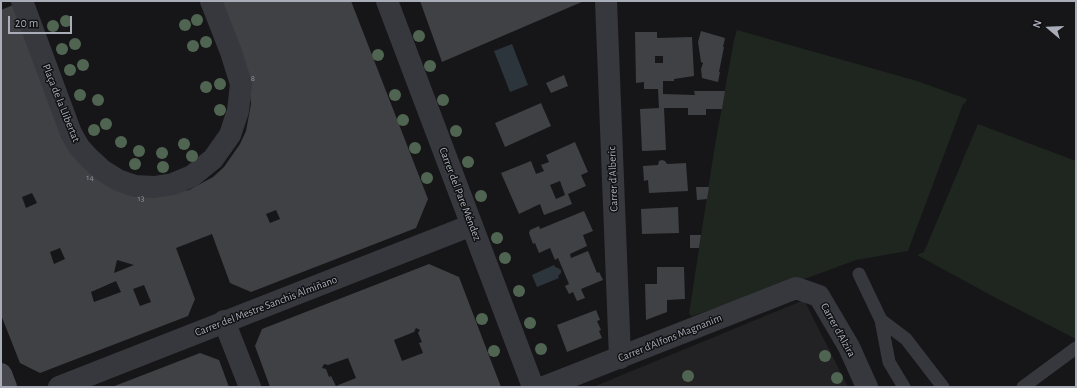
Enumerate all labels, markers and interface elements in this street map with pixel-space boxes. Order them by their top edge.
scale bar [10,8,74,34]
north arrow [1029,8,1069,48]
text: 20 m [15,17,38,29]
text: N [1031,19,1044,29]
street label: Plaça de la Llibertat [39,62,83,144]
house number: 8 [251,73,255,83]
street label: Carrer del Pare Méndez [436,145,484,243]
street label: Carrer d'Alberic [605,146,621,212]
house number: 14 [86,172,94,182]
house number: 13 [138,193,144,203]
street label: Carrer del Mestre Sanchis Almiñano [193,273,339,339]
street label: Carrer d'Alzira [818,301,858,359]
street label: Carrer d'Alfons Magnanim [616,311,724,365]

